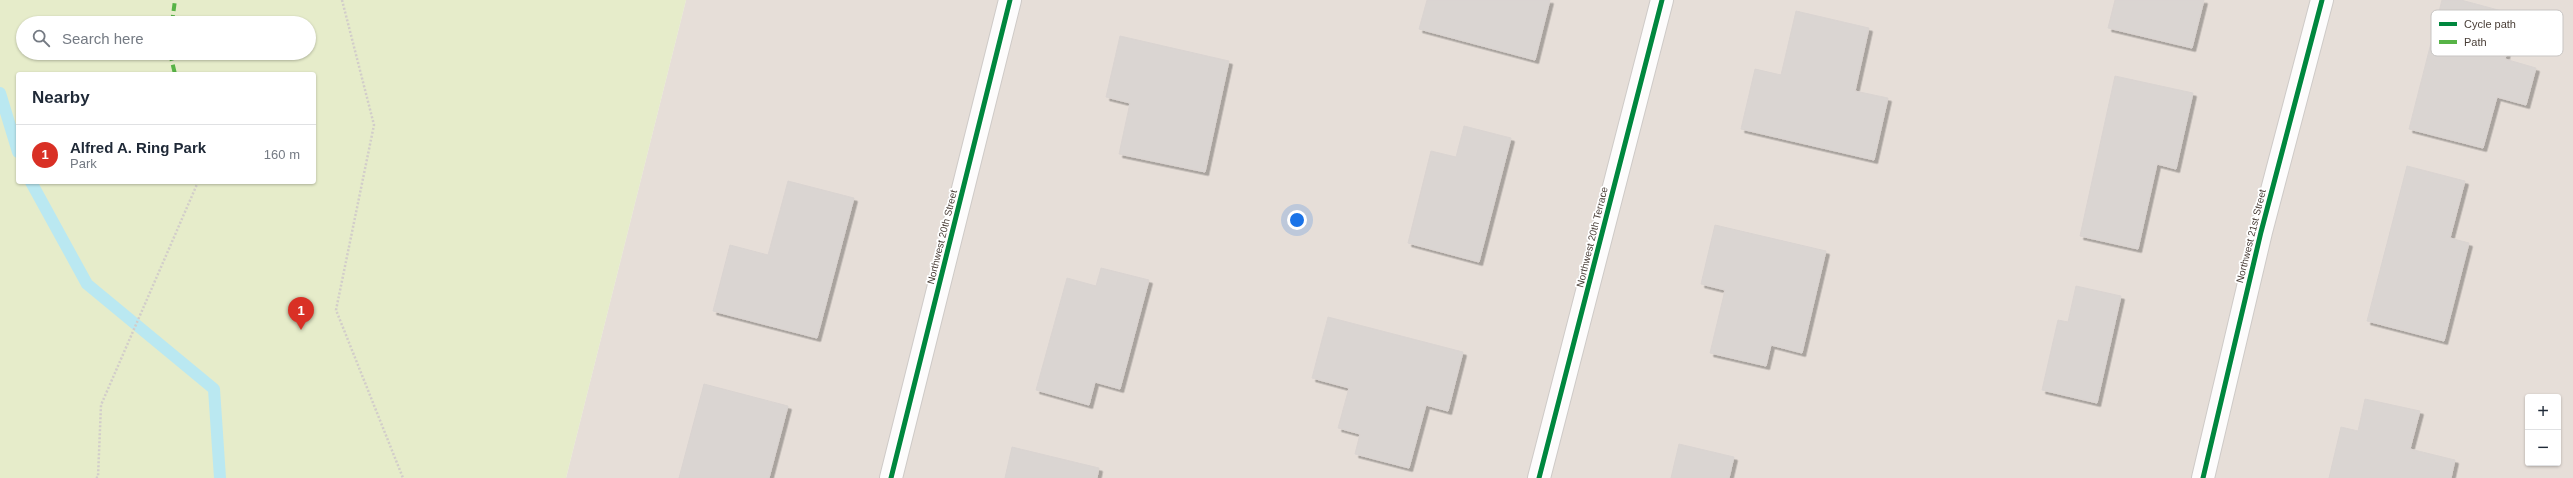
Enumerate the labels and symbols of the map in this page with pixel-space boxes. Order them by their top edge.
legend [2431,10,2563,56]
text: Cycle path [2464,18,2516,30]
text: Path [2464,36,2487,48]
street label: Northwest 20th Terrace [1574,185,1610,288]
street label: Northwest 21st Street [2234,188,2268,284]
street label: Northwest 20th Street [925,189,959,285]
your location [1287,210,1307,230]
pin: 1 [288,297,314,330]

